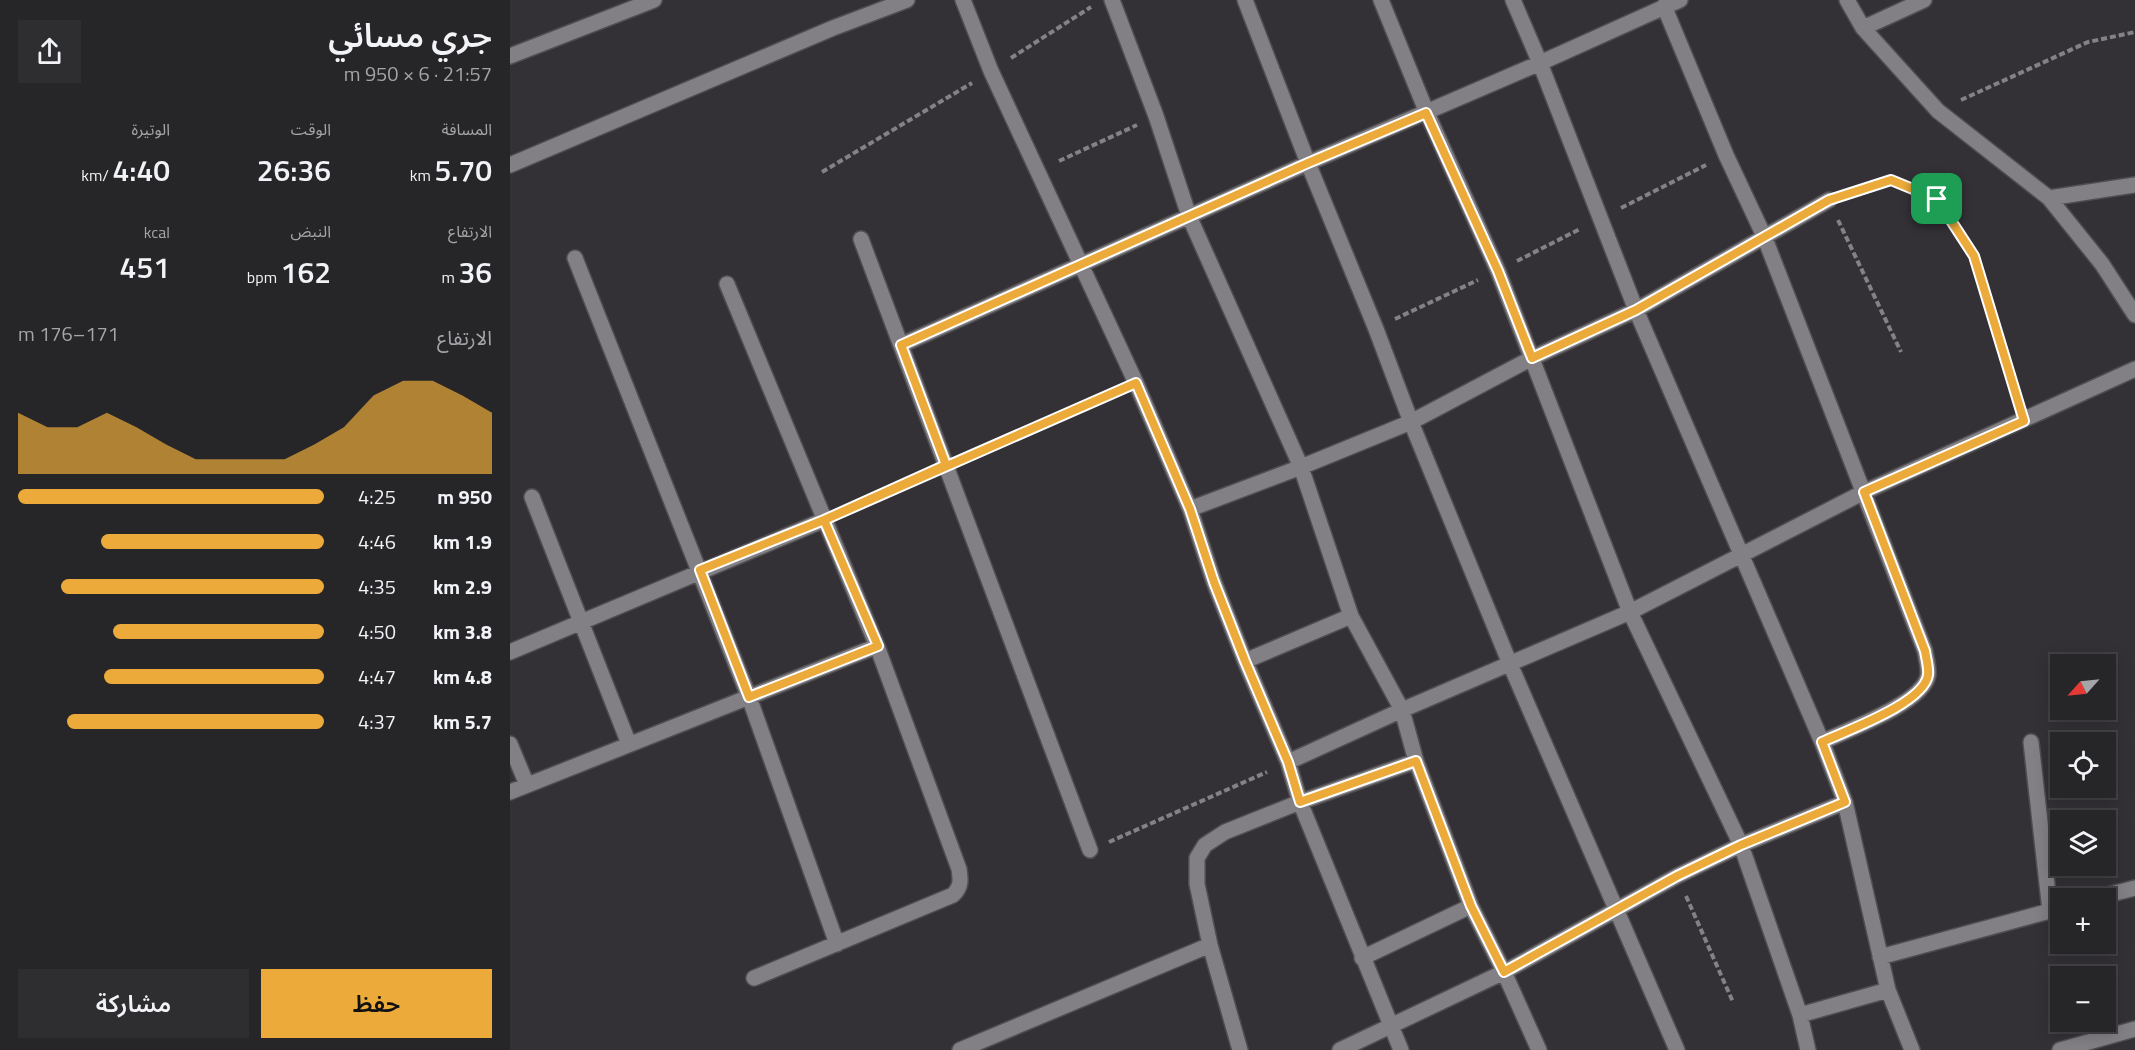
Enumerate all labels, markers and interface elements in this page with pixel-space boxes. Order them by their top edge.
text: جري مسائي [328,10,492,60]
button: share [18,20,81,83]
text: 21:57 · 6 × 950 m [344,58,492,89]
text: الوتيرة [132,117,170,141]
text: الوقت [291,117,331,141]
text: المسافة [442,117,492,141]
text: 4:40 [112,147,170,193]
text: 26:36 [257,147,331,193]
text: 5.70 [434,147,492,193]
text: /km [81,163,112,187]
text: km [410,163,434,187]
pin [1911,173,1962,224]
icon: arrive [1920,182,1953,215]
text: النبض [290,219,331,243]
text: الارتفاع [448,219,492,243]
text: kcal [144,220,170,244]
text: 451 [120,244,170,290]
text: 162 [281,249,331,295]
text: 36 [458,249,492,295]
text: bpm [247,265,281,289]
text: m [441,265,458,289]
text: 171–176 m [18,318,119,349]
text: الارتفاع [437,322,492,353]
text: 4:25 [358,481,396,512]
text: 950 m [437,481,492,512]
text: 4:46 [358,526,396,557]
text: 1.9 km [433,526,492,557]
text: 4:35 [358,571,396,602]
text: 2.9 km [433,571,492,602]
text: 4:50 [358,616,396,647]
text: 3.8 km [433,616,492,647]
north arrow [2050,654,2116,720]
map controls [2050,654,2116,1032]
text: 4:47 [358,661,396,692]
text: 4.8 km [433,661,492,692]
text: 4:37 [358,706,396,737]
text: 5.7 km [433,706,492,737]
button: locate [2050,732,2116,798]
button: layers [2050,810,2116,876]
button: + [2050,888,2116,954]
button: − [2050,966,2116,1032]
button: مشاركة [18,969,249,1038]
button: حفظ [261,969,492,1038]

